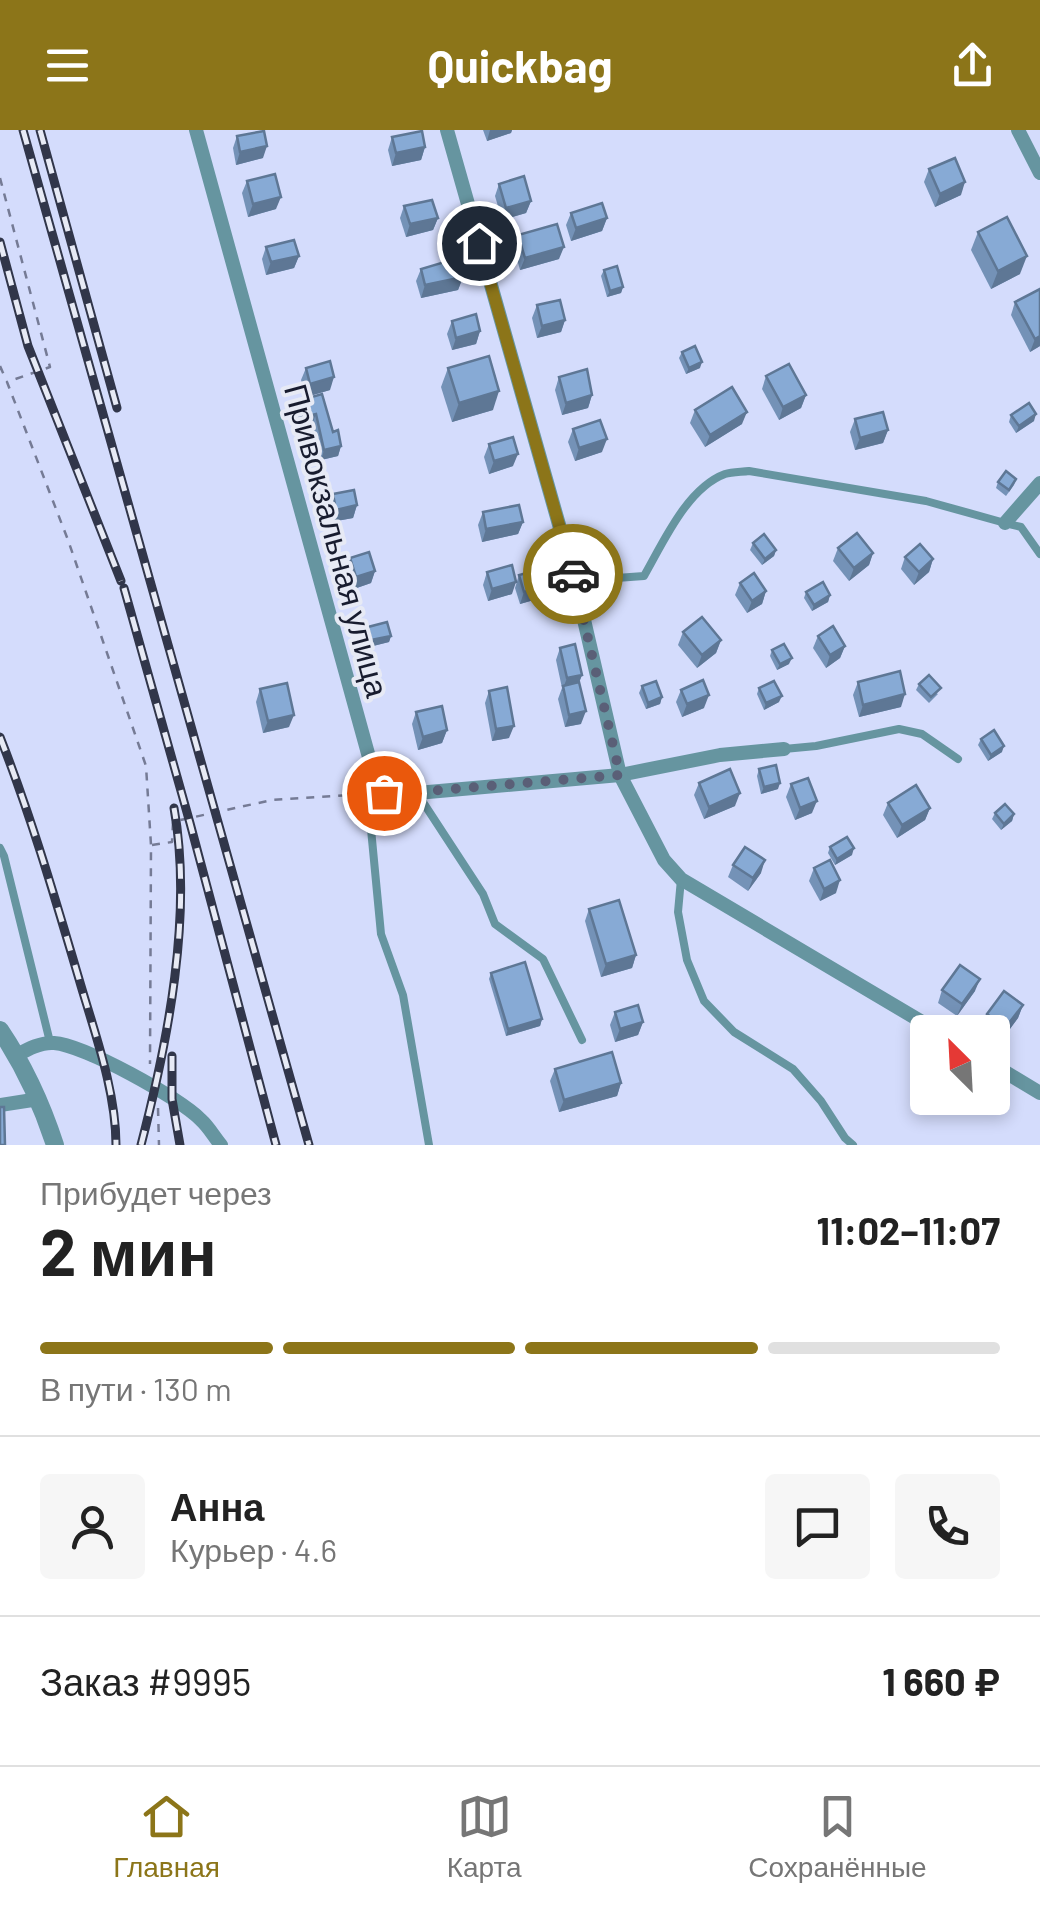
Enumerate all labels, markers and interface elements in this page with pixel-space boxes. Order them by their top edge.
icon: menu [40,38,95,93]
text: Quickbag [427,38,613,92]
icon: share [945,38,1000,93]
pin [437,201,522,286]
icon: home [452,216,507,271]
street label: Привокзальная улица [277,379,398,701]
courier [523,524,623,624]
icon: car [546,547,601,602]
pin [342,751,427,836]
icon: bag [357,766,412,821]
north arrow [910,1015,1010,1115]
map controls [910,1015,1010,1115]
text: Прибудет через [40,1173,272,1211]
text: 11:02–11:07 [816,1207,1000,1253]
text: 2 мин [40,1211,217,1289]
text: В пути · 130 m [40,1369,232,1407]
button: person [40,1474,145,1579]
button: chat [765,1474,870,1579]
button: phone [895,1474,1000,1579]
text: Анна [170,1483,264,1529]
text: Курьер · 4.6 [170,1530,337,1568]
text: Заказ #9995 [40,1658,251,1704]
text: 1 660 ₽ [882,1658,1000,1704]
tab: Главная [113,1789,220,1884]
tab: Карта [447,1789,522,1884]
tab: Сохранённые [748,1789,927,1884]

